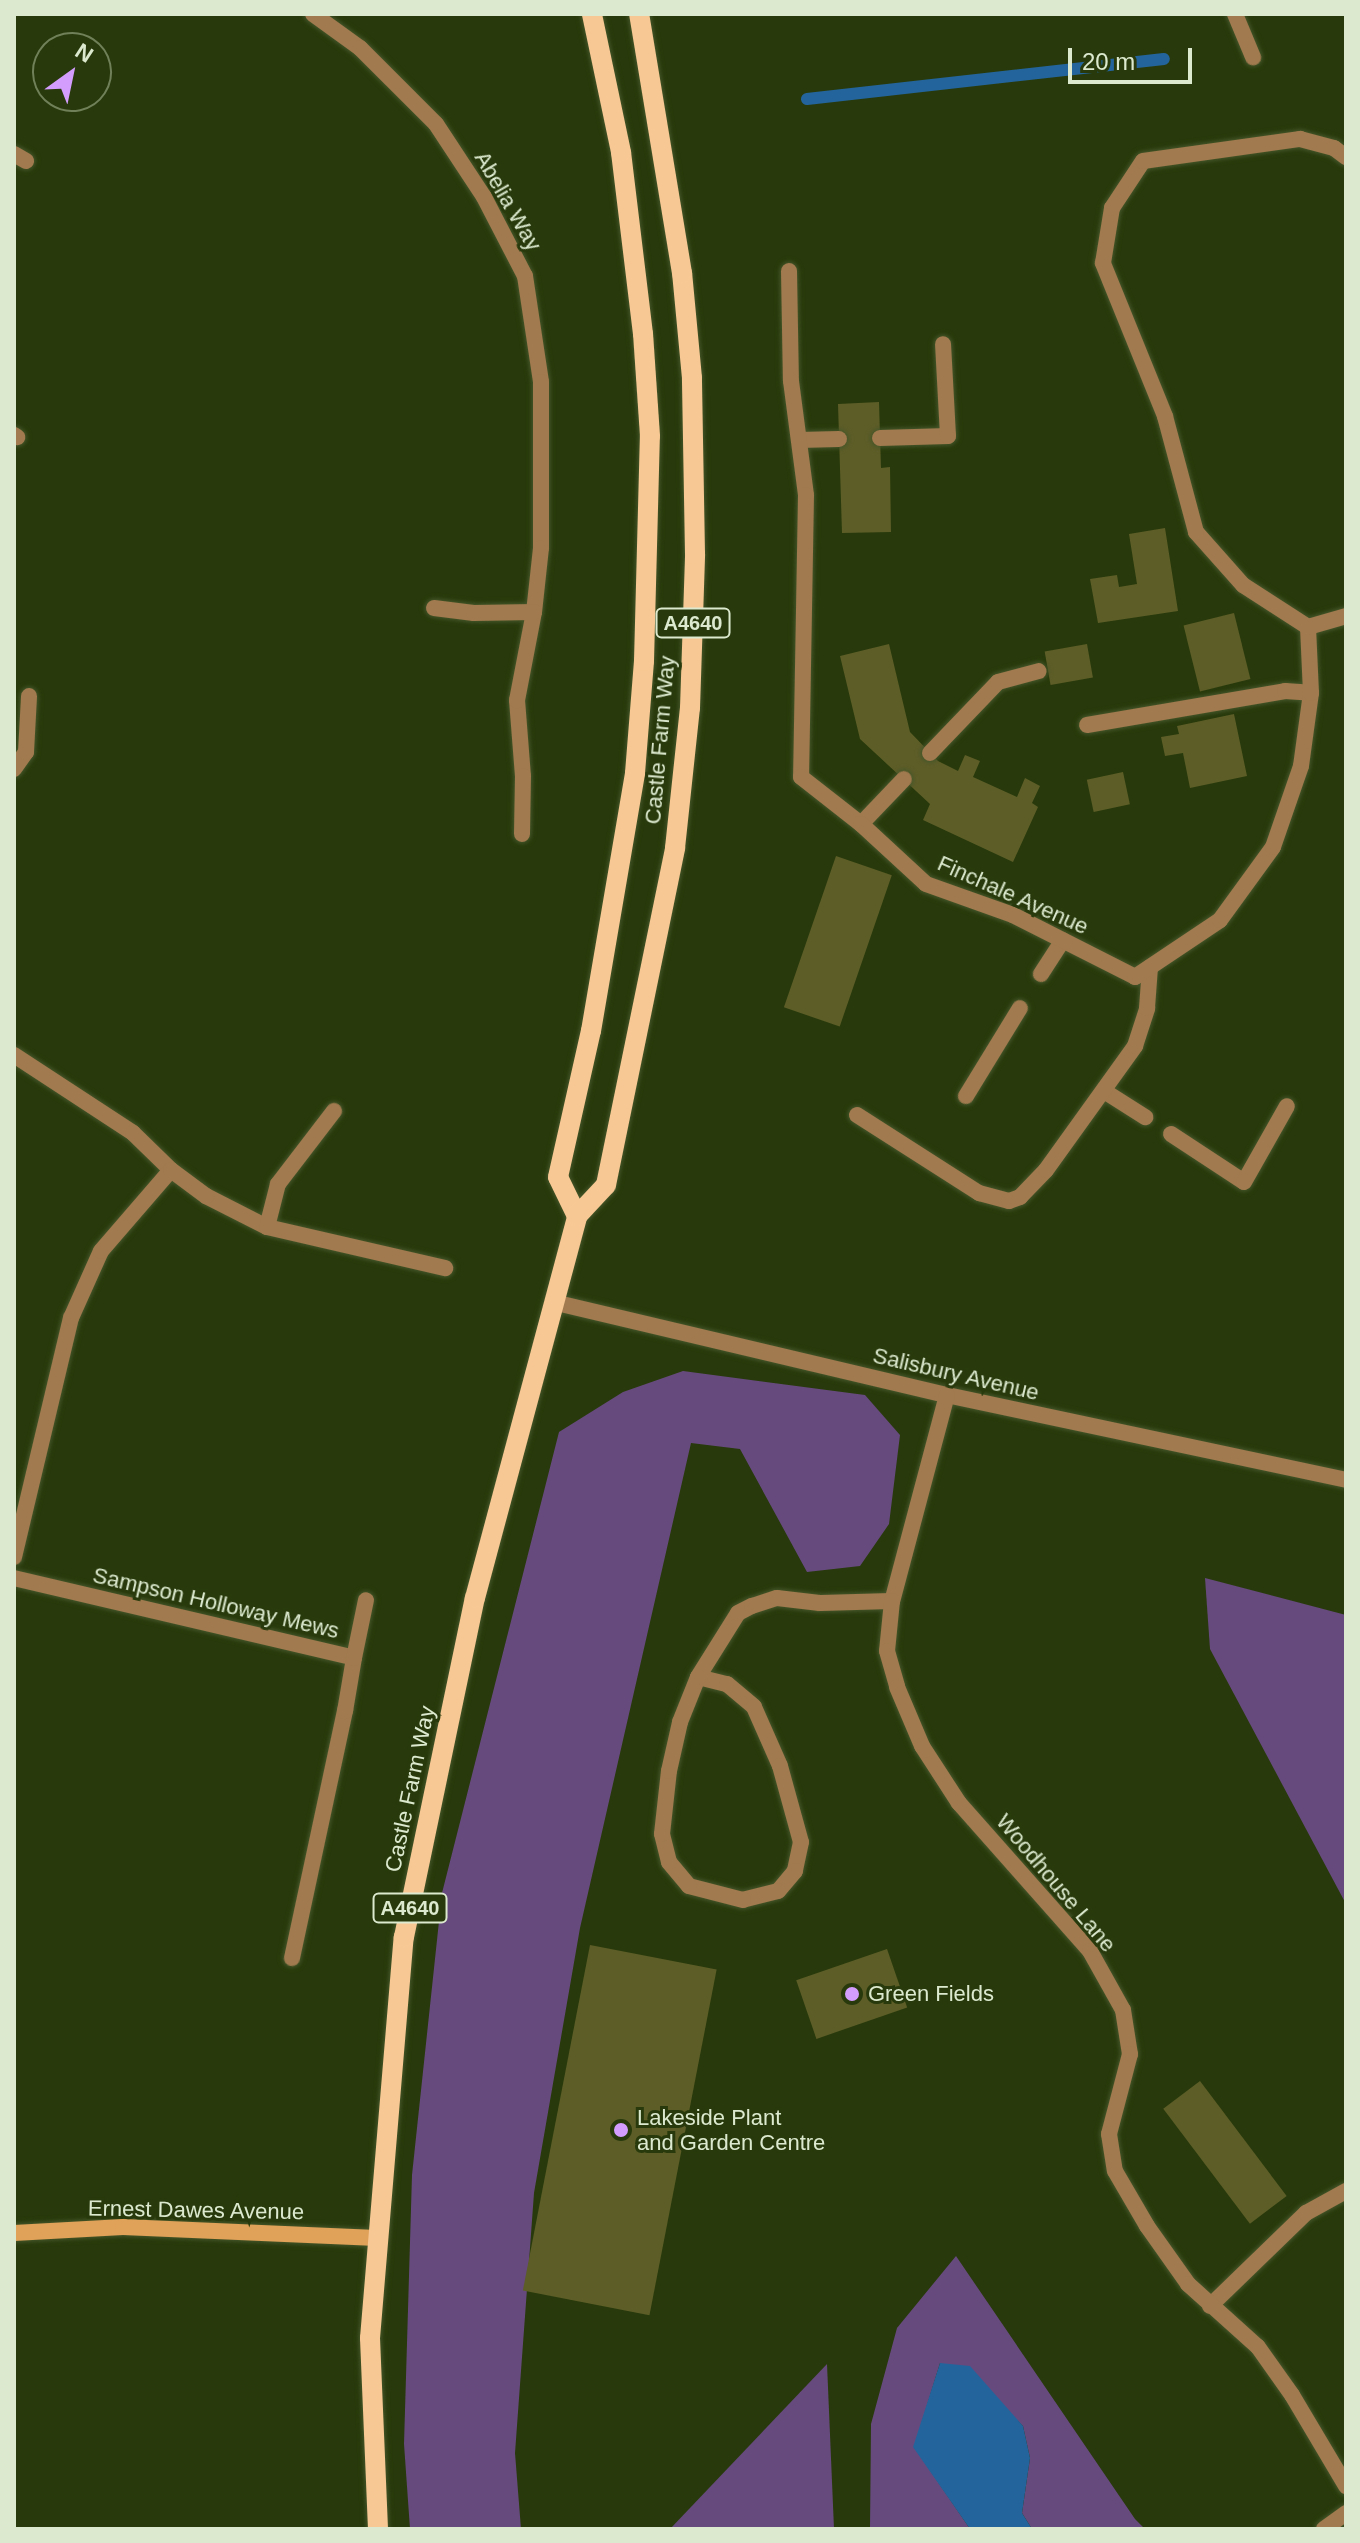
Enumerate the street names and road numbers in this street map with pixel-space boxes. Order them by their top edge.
street label: Abelia Way [469,147,547,255]
road number: A4640 [655,607,731,639]
street label: Castle Farm Way [639,655,681,825]
street label: Finchale Avenue [933,850,1093,940]
street label: Salisbury Avenue [870,1342,1042,1406]
street label: Sampson Holloway Mews [90,1562,342,1644]
street label: Castle Farm Way [380,1704,440,1874]
street label: Woodhouse Lane [991,1809,1121,1957]
road number: A4640 [372,1892,448,1924]
street label: Ernest Dawes Avenue [87,2195,305,2225]

